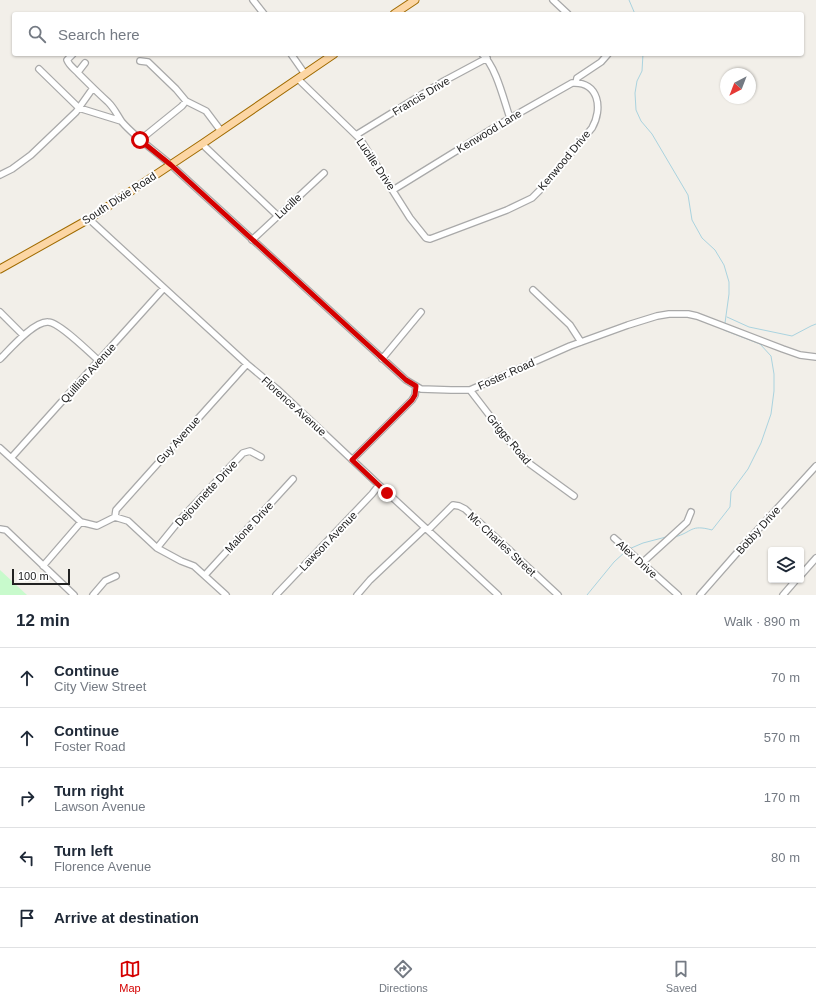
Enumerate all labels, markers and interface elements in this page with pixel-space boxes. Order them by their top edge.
search box [12,12,804,56]
icon: search [26,23,48,45]
text: Search here [58,26,140,43]
north arrow [720,68,756,104]
street label: Francis Drive [390,74,452,118]
street label: Kenwood Lane [454,107,524,155]
street label: Kenwood Drive [535,128,593,192]
route start [131,131,149,149]
street label: Lucille Drive [354,136,398,192]
street label: South Dixie Road [80,170,158,226]
street label: Lucille [273,191,303,221]
street label: Quillian Avenue [58,341,118,405]
street label: Foster Road [476,356,536,392]
street label: Florence Avenue [259,374,329,438]
street label: Griggs Road [485,411,533,467]
street label: Guy Avenue [154,414,202,466]
street label: Dejournette Drive [172,458,240,528]
route end [378,484,396,502]
street label: Malone Drive [223,499,275,555]
street label: Bobby Drive [733,504,783,556]
street label: Lawson Avenue [297,509,359,573]
street label: Mc Charles Street [466,510,538,578]
street label: Alex Drive [614,538,660,580]
map controls [768,547,804,583]
button: layers [768,547,804,583]
scale bar [12,567,70,586]
text: 100 m [18,570,49,582]
text: 12 min [16,611,70,630]
text: Walk · 890 m [724,614,800,629]
text: Continue [54,662,119,679]
icon: ahead [16,667,38,689]
text: 70 m [771,670,800,685]
text: City View Street [54,679,146,694]
text: Continue [54,722,119,739]
icon: ahead [16,727,38,749]
text: 570 m [764,730,800,745]
text: Foster Road [54,739,126,754]
text: Turn right [54,782,124,799]
icon: right [16,787,38,809]
text: 170 m [764,790,800,805]
text: Lawson Avenue [54,799,146,814]
text: Turn left [54,842,113,859]
icon: left [16,847,38,869]
text: 80 m [771,850,800,865]
text: Florence Avenue [54,859,151,874]
icon: arrive [16,907,38,929]
text: Arrive at destination [54,909,199,926]
tab: Map [119,958,141,994]
tab: Directions [379,958,428,994]
tab: Saved [666,958,697,994]

